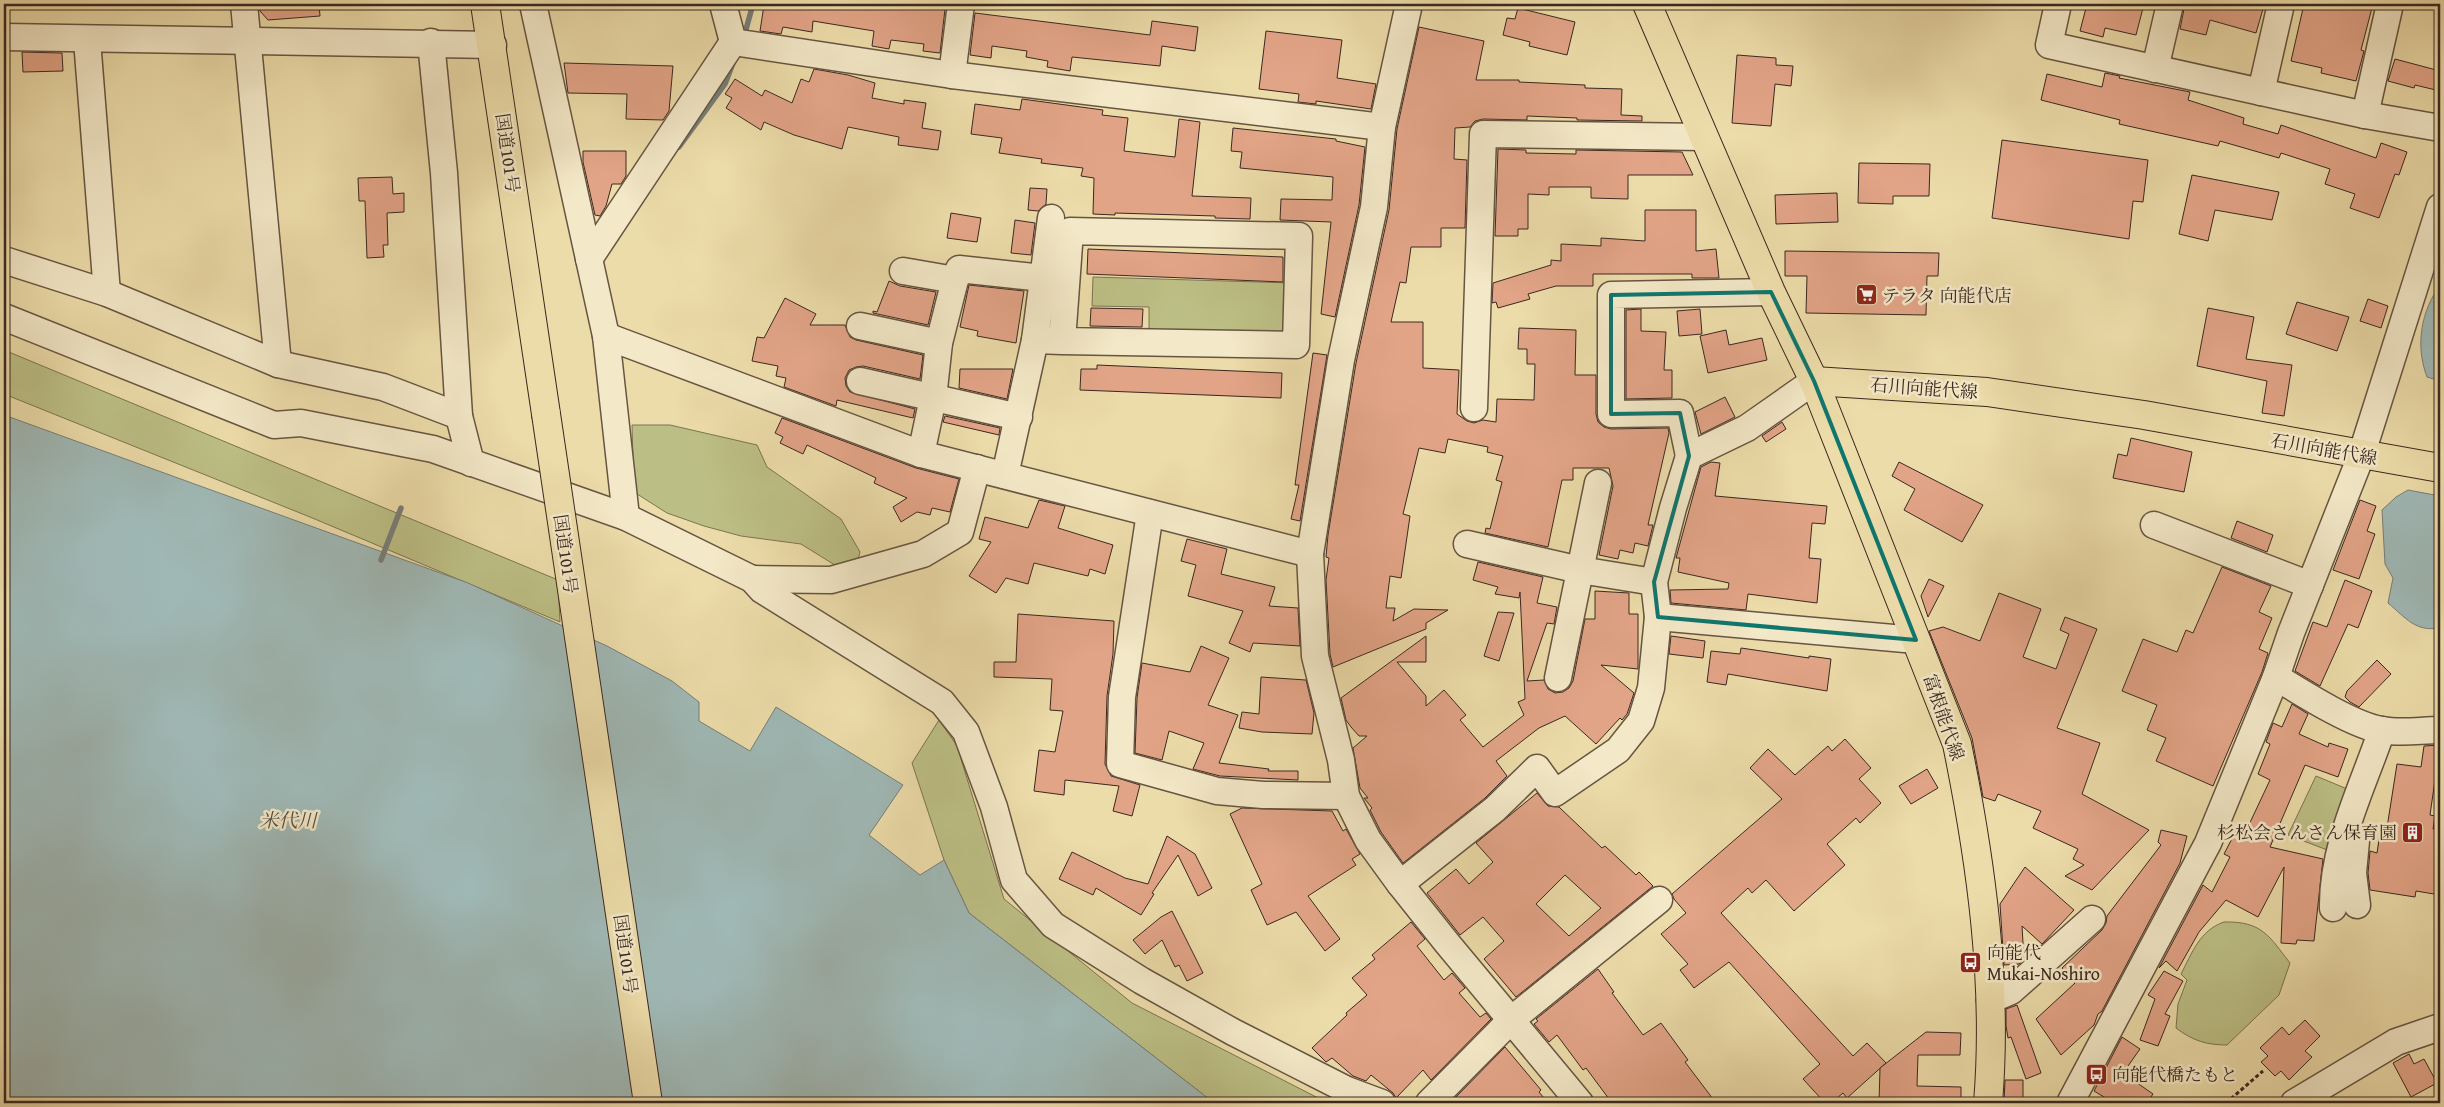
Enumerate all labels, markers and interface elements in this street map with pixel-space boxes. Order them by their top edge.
street label: 国道101号 [489,112,527,194]
place label: テラタ 向能代店 [1882,282,2012,309]
supermarket icon: テラタ 向能代店 [1854,283,1878,307]
street label: 石川向能代線 [1869,371,1979,405]
street label: 石川向能代線 [2268,426,2380,472]
street label: 国道101号 [547,513,585,595]
street label: 富根能代線 [1917,670,1971,764]
water label: 米代川 [259,806,318,834]
place label: 杉松会さんさん保育園 [2217,819,2397,846]
building icon: 杉松会さんさん保育園 [2401,820,2425,844]
street label: 国道101号 [607,913,645,995]
place label: 向能代 Mukai-Noshiro [1987,939,2100,987]
bus stop icon: 向能代 Mukai-Noshiro [1959,950,1983,974]
place label: 向能代橋たもと [2112,1061,2238,1088]
bus stop icon: 向能代橋たもと [2084,1062,2108,1086]

